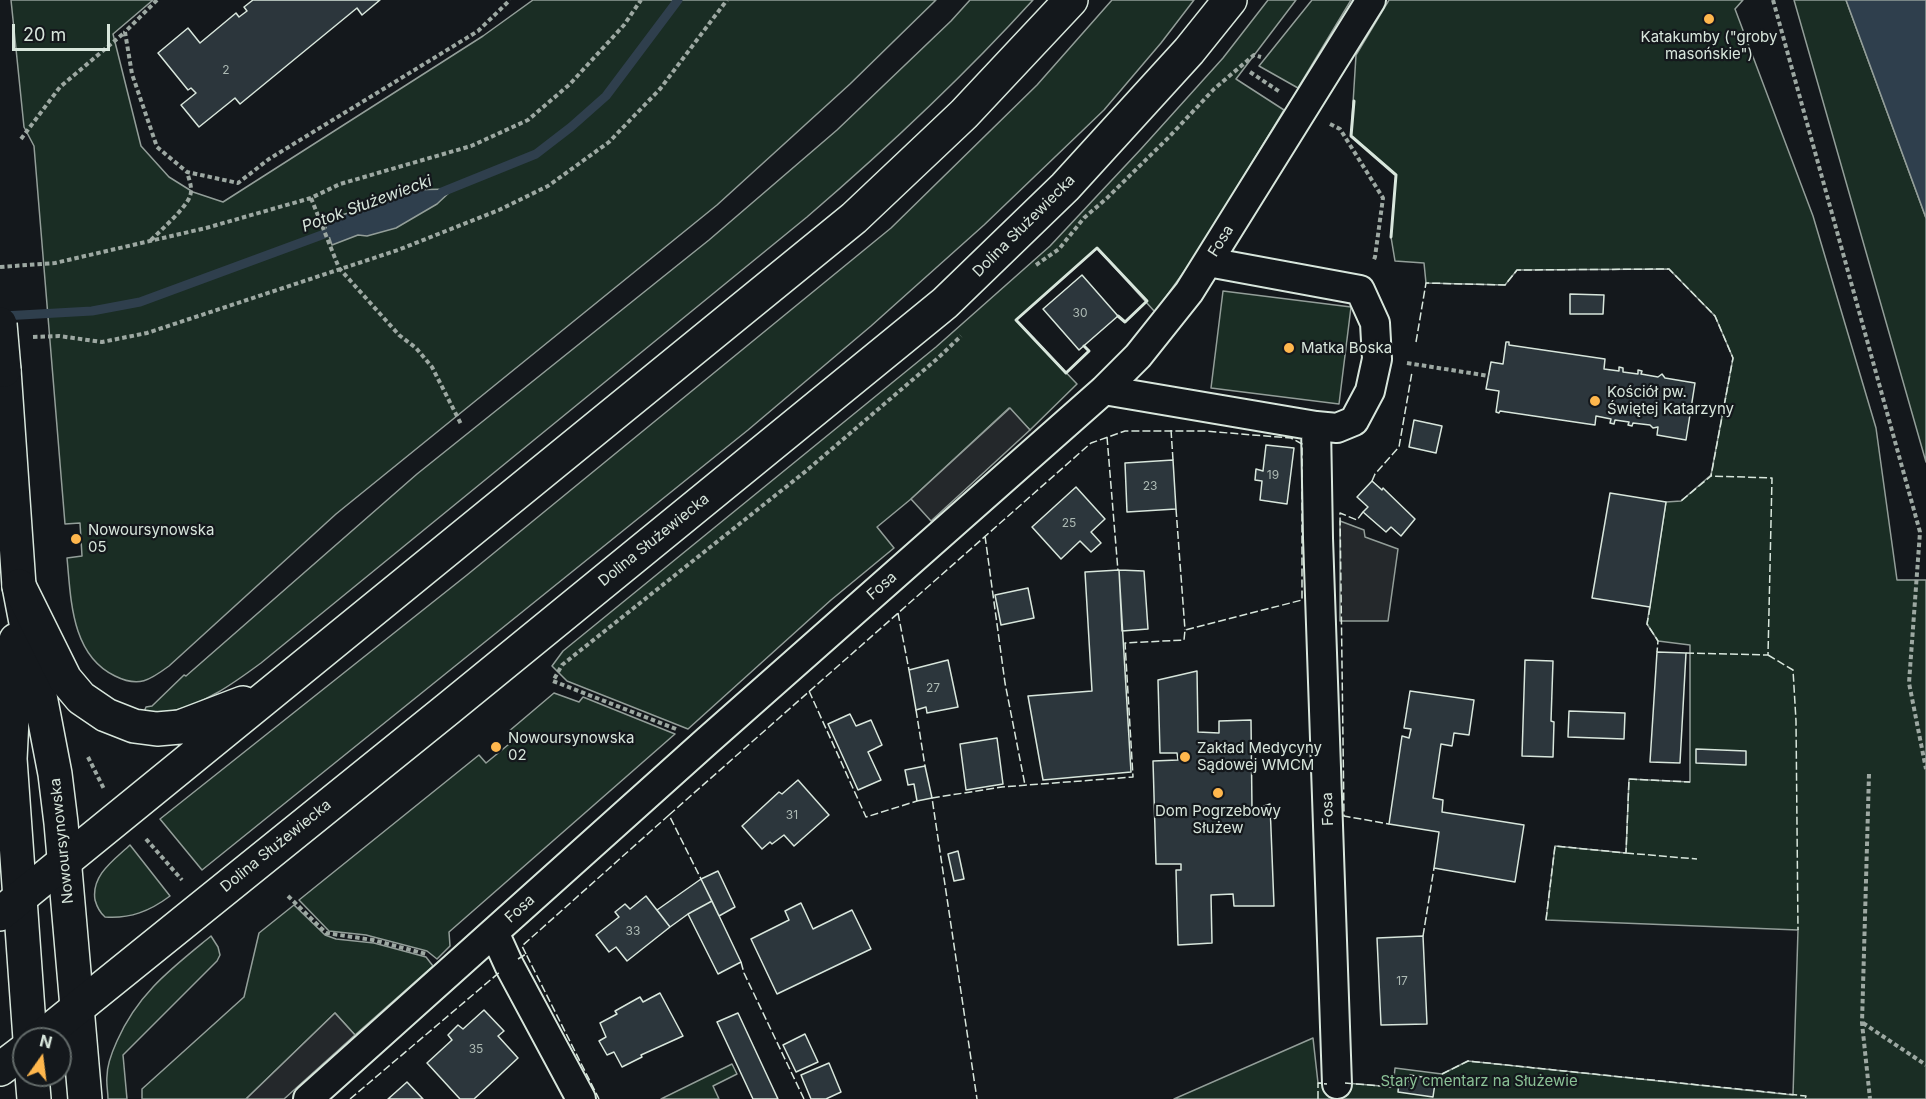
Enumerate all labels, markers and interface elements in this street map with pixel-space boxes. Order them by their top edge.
scale bar [15,12,112,50]
marker: Katakumby ("groby masońskie") [1702,12,1716,26]
text: 20 m [23,24,66,45]
place label: Katakumby ("groby masońskie") [1641,28,1777,63]
house number: 2 [222,63,230,77]
street label: Dolina Służewiecka [969,171,1079,281]
water label: Potok Służewiecki [299,172,435,236]
street label: Fosa [1204,222,1238,260]
house number: 30 [1073,306,1087,320]
place label: Matka Boska [1301,339,1392,357]
marker: Matka Boska [1282,341,1296,355]
place label: Kościół pw. Świętej Katarzyny [1607,383,1734,418]
marker: Kościół pw. Świętej Katarzyny [1588,394,1602,408]
house number: 19 [1267,468,1279,482]
house number: 23 [1143,479,1157,493]
street label: Dolina Służewiecka [595,490,713,590]
house number: 25 [1062,516,1076,530]
place label: Nowoursynowska 05 [88,521,214,556]
marker: Nowoursynowska 05 [69,532,83,546]
street label: Fosa [863,568,901,604]
house number: 27 [926,681,940,695]
place label: Nowoursynowska 02 [508,729,634,764]
place label: Zakład Medycyny Sądowej WMCM [1197,739,1322,774]
marker: Nowoursynowska 02 [489,740,503,754]
marker: Zakład Medycyny Sądowej WMCM [1178,750,1192,764]
street label: Nowoursynowska [46,777,78,905]
marker: Dom Pogrzebowy Służew [1211,786,1225,800]
street label: Fosa [1318,792,1338,826]
street label: Dolina Służewiecka [217,796,335,896]
place label: Dom Pogrzebowy Służew [1155,802,1281,837]
house number: 31 [786,808,798,822]
street label: Fosa [501,891,539,927]
house number: 33 [626,924,640,938]
house number: 17 [1396,974,1408,988]
north arrow [12,1027,72,1087]
text: N [38,1030,54,1053]
house number: 35 [469,1042,483,1056]
park label: Stary cmentarz na Służewie [1380,1072,1578,1090]

